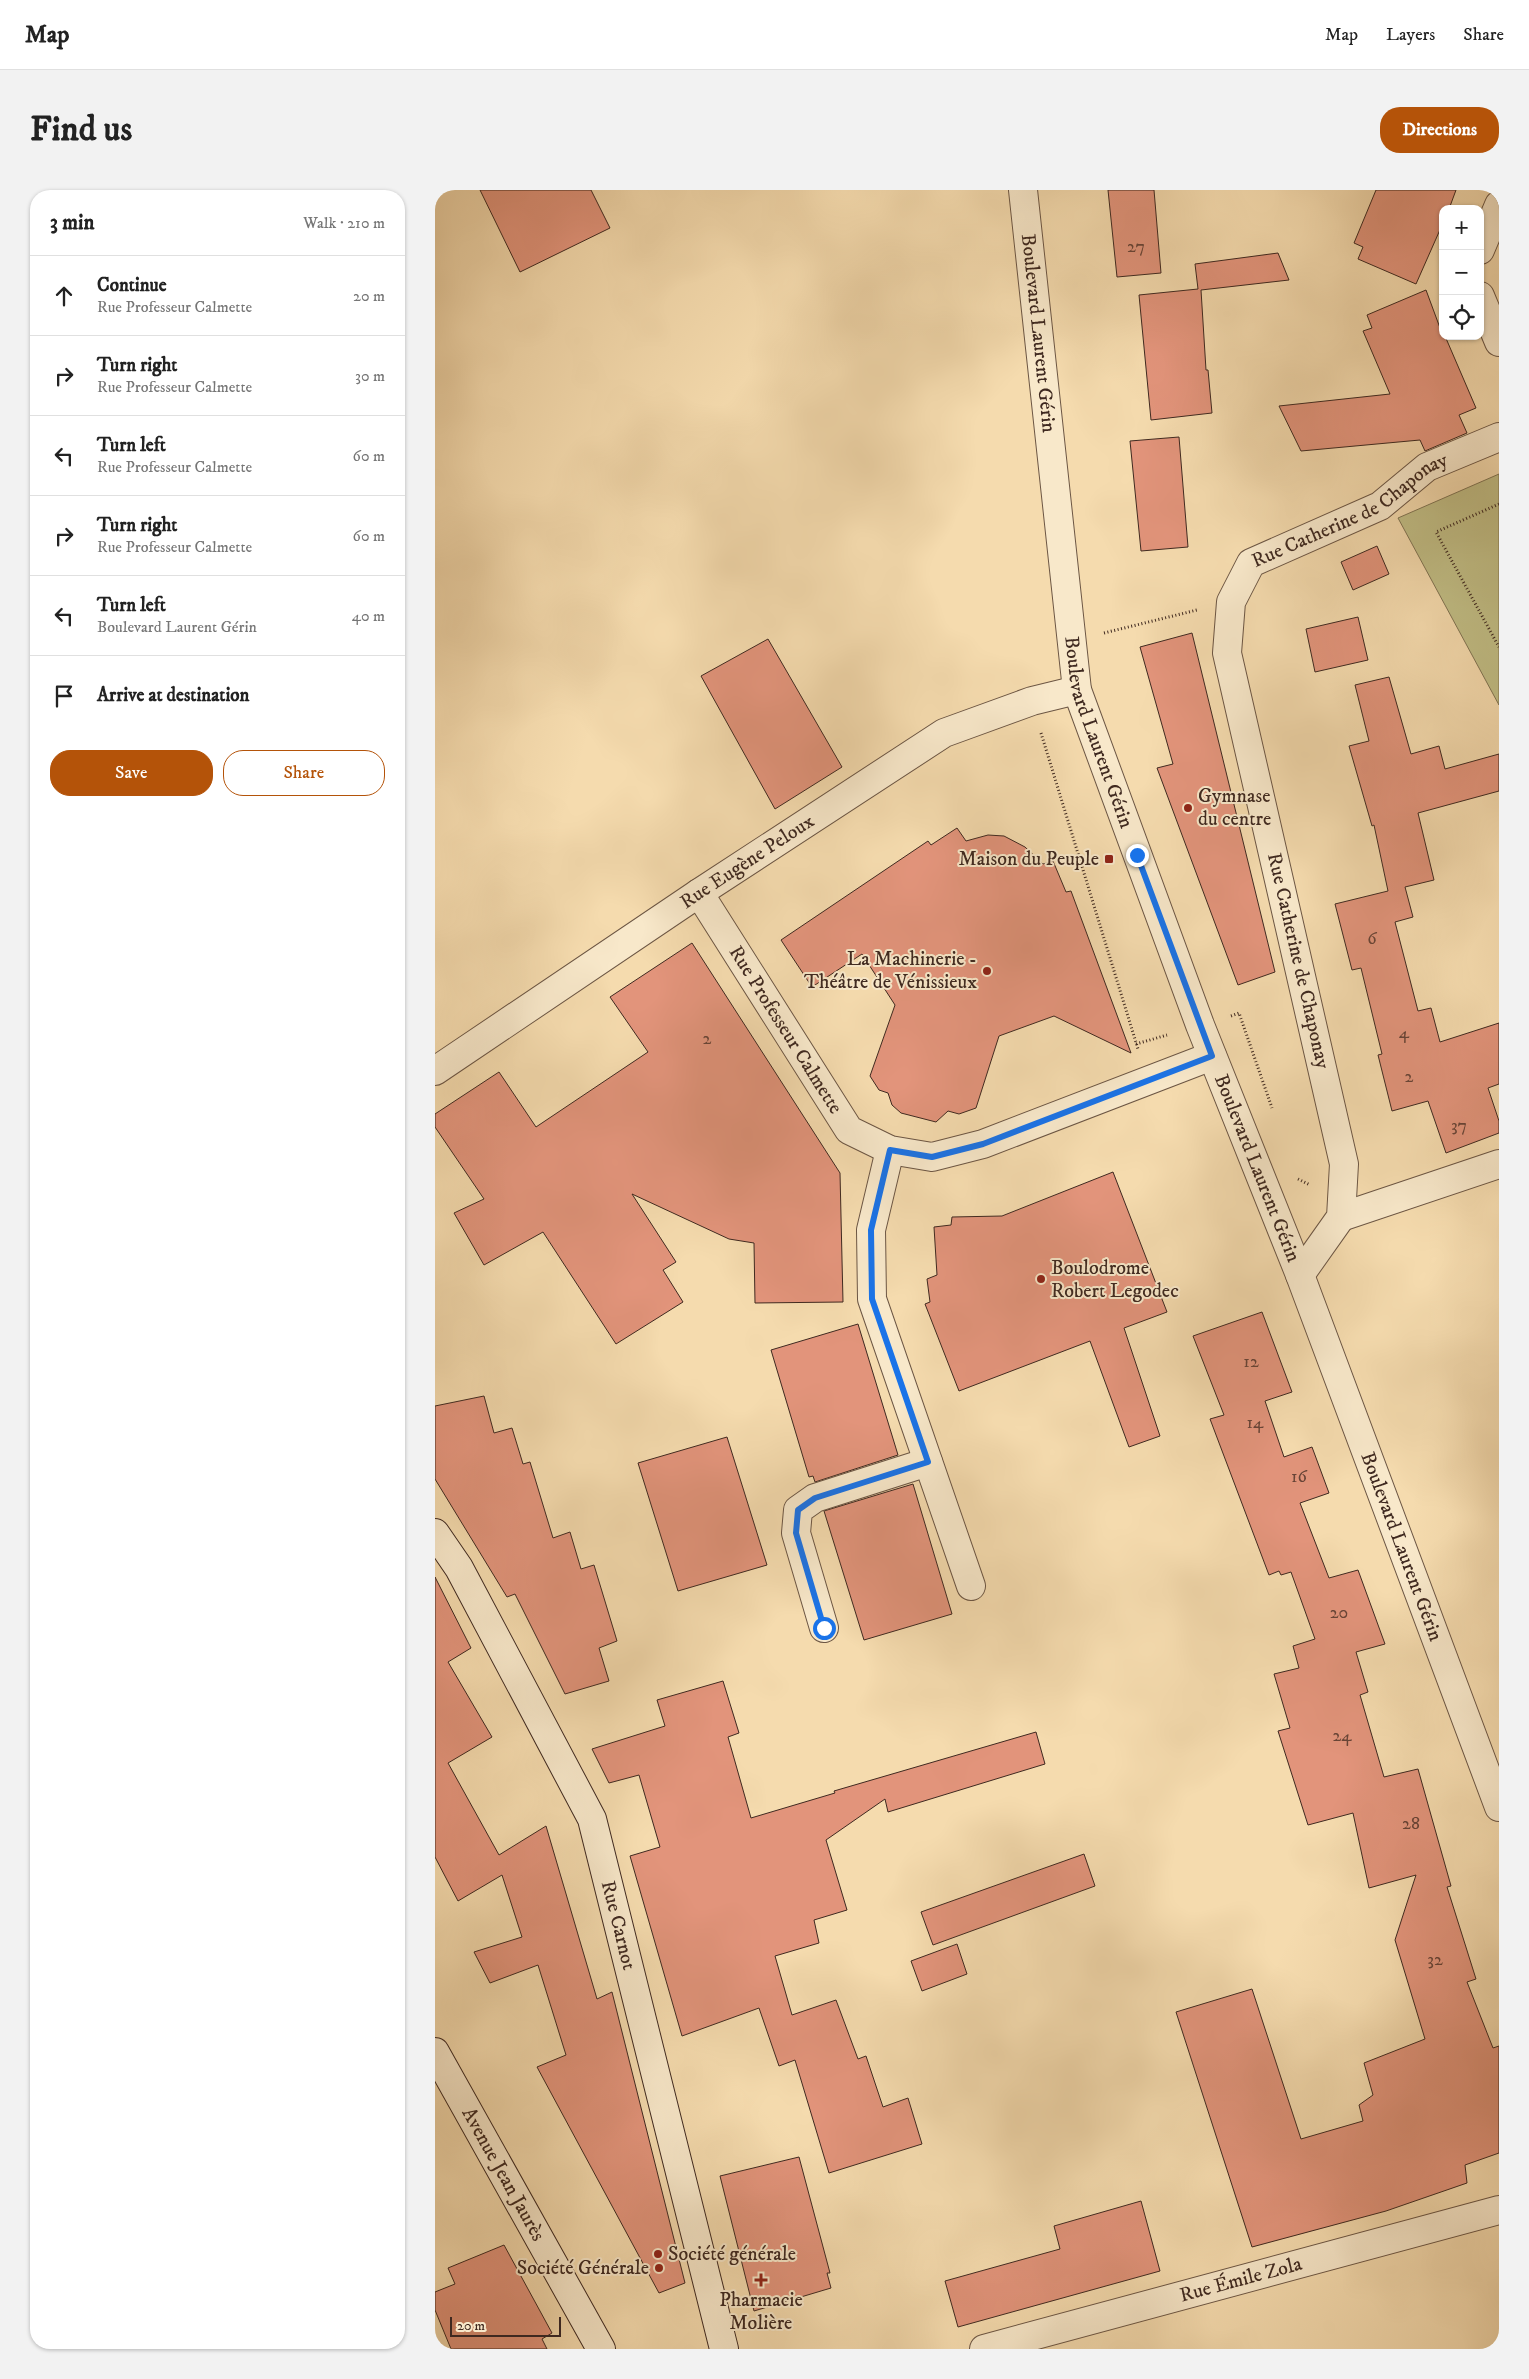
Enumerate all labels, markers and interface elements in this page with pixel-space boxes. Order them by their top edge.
text: Map [25,20,69,50]
text: Map [1325,24,1358,46]
text: Layers [1386,24,1435,46]
text: Share [1463,24,1504,46]
button: Directions [1380,107,1499,153]
text: Find us [30,108,132,152]
map controls [1439,205,1484,340]
button: + [1439,205,1484,250]
text: 3 min [50,210,95,236]
text: Walk · 210 m [303,213,385,233]
street label: Boulevard Laurent Gérin [1015,232,1062,434]
house number: 27 [1127,236,1145,258]
button: − [1439,250,1484,295]
text: Continue [97,274,167,297]
icon: ahead [50,282,78,310]
text: 20 m [353,286,385,306]
button: locate [1439,295,1484,340]
text: Rue Professeur Calmette [97,297,252,317]
text: Turn right [97,354,177,377]
icon: right [50,362,78,390]
text: 30 m [355,366,385,386]
text: Rue Professeur Calmette [97,377,252,397]
text: Turn left [97,434,166,457]
icon: left [50,442,78,470]
text: 60 m [353,446,385,466]
street label: Rue Catherine de Chaponay [1248,447,1452,574]
text: Rue Professeur Calmette [97,457,252,477]
text: Turn right [97,514,177,537]
icon: right [50,522,78,550]
text: 60 m [353,526,385,546]
text: Rue Professeur Calmette [97,537,252,557]
text: Turn left [97,594,166,617]
icon: left [50,602,78,630]
text: 40 m [352,606,385,626]
text: Boulevard Laurent Gérin [97,617,257,637]
street label: Boulevard Laurent Gérin [1059,635,1139,832]
icon: arrive [50,682,78,710]
text: Arrive at destination [97,684,249,707]
button: Save [50,750,213,796]
button: Share [223,750,385,796]
place label: Gymnase du centre [1198,784,1271,832]
marker: Gymnase du centre [1182,802,1194,814]
street label: Rue Eugène Peloux [675,809,819,915]
route end [1126,844,1149,867]
place label: Maison du Peuple [959,847,1099,872]
street label: Rue Catherine de Chaponay [1261,851,1335,1072]
marker: Maison du Peuple [1103,853,1115,865]
house number: 6 [1367,928,1377,950]
street label: Rue Professeur Calmette [723,941,848,1119]
place label: La Machinerie - Théâtre de Vénissieux [804,947,977,995]
marker: La Machinerie - Théâtre de Vénissieux [981,965,993,977]
house number: 4 [1399,1022,1410,1044]
house number: 2 [703,1028,712,1050]
house number: 2 [1405,1066,1414,1088]
street label: Boulevard Laurent Gérin [1209,1071,1306,1266]
house number: 37 [1451,1115,1467,1137]
place label: Boulodrome Robert Legodec [1051,1256,1179,1304]
marker: Boulodrome Robert Legodec [1035,1273,1047,1285]
house number: 12 [1243,1351,1259,1373]
house number: 14 [1247,1412,1264,1434]
street label: Boulevard Laurent Gérin [1355,1449,1449,1645]
house number: 16 [1291,1466,1308,1488]
house number: 20 [1330,1602,1348,1624]
route start [813,1617,836,1640]
house number: 24 [1332,1725,1352,1747]
house number: 28 [1402,1813,1420,1835]
street label: Rue Carnot [595,1878,642,1973]
house number: 32 [1427,1949,1443,1971]
street label: Avenue Jean Jaurès [456,2103,551,2246]
place label: Société générale [668,2242,796,2267]
marker: Société générale [652,2248,664,2260]
street label: Rue Émile Zola [1177,2251,1305,2308]
place label: Société Générale [517,2256,649,2281]
marker: Société Générale [653,2262,665,2274]
marker: Pharmacie Molière [755,2274,767,2286]
place label: Pharmacie Molière [719,2288,803,2336]
scale bar [450,2314,561,2337]
text: 20 m [457,2317,485,2335]

